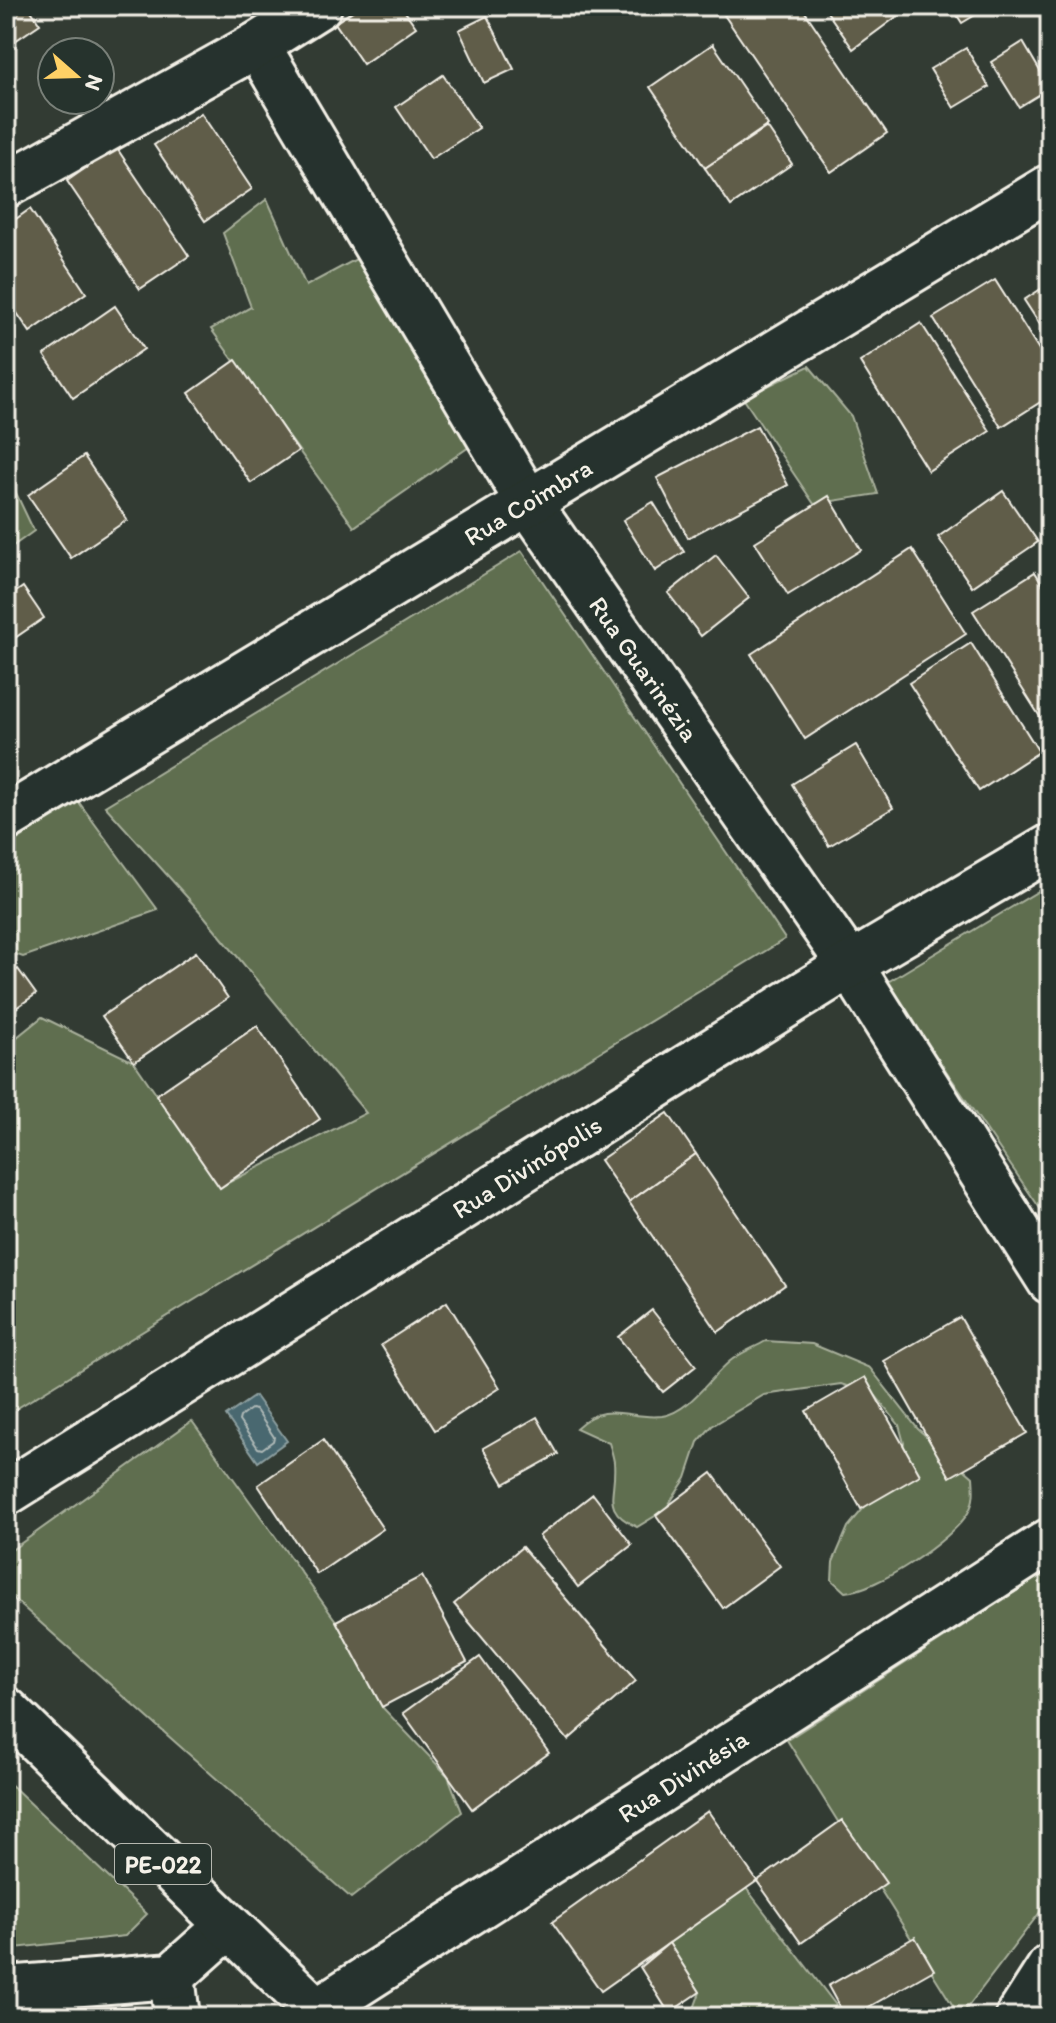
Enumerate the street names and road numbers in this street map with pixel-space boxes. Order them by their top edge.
street label: Rua Coimbra [458,451,598,553]
street label: Rua Guarinézia [582,590,706,748]
street label: Rua Divinópolis [446,1108,608,1226]
street label: Rua Divinésia [612,1722,754,1830]
road number: PE-022 [115,1844,211,1884]

